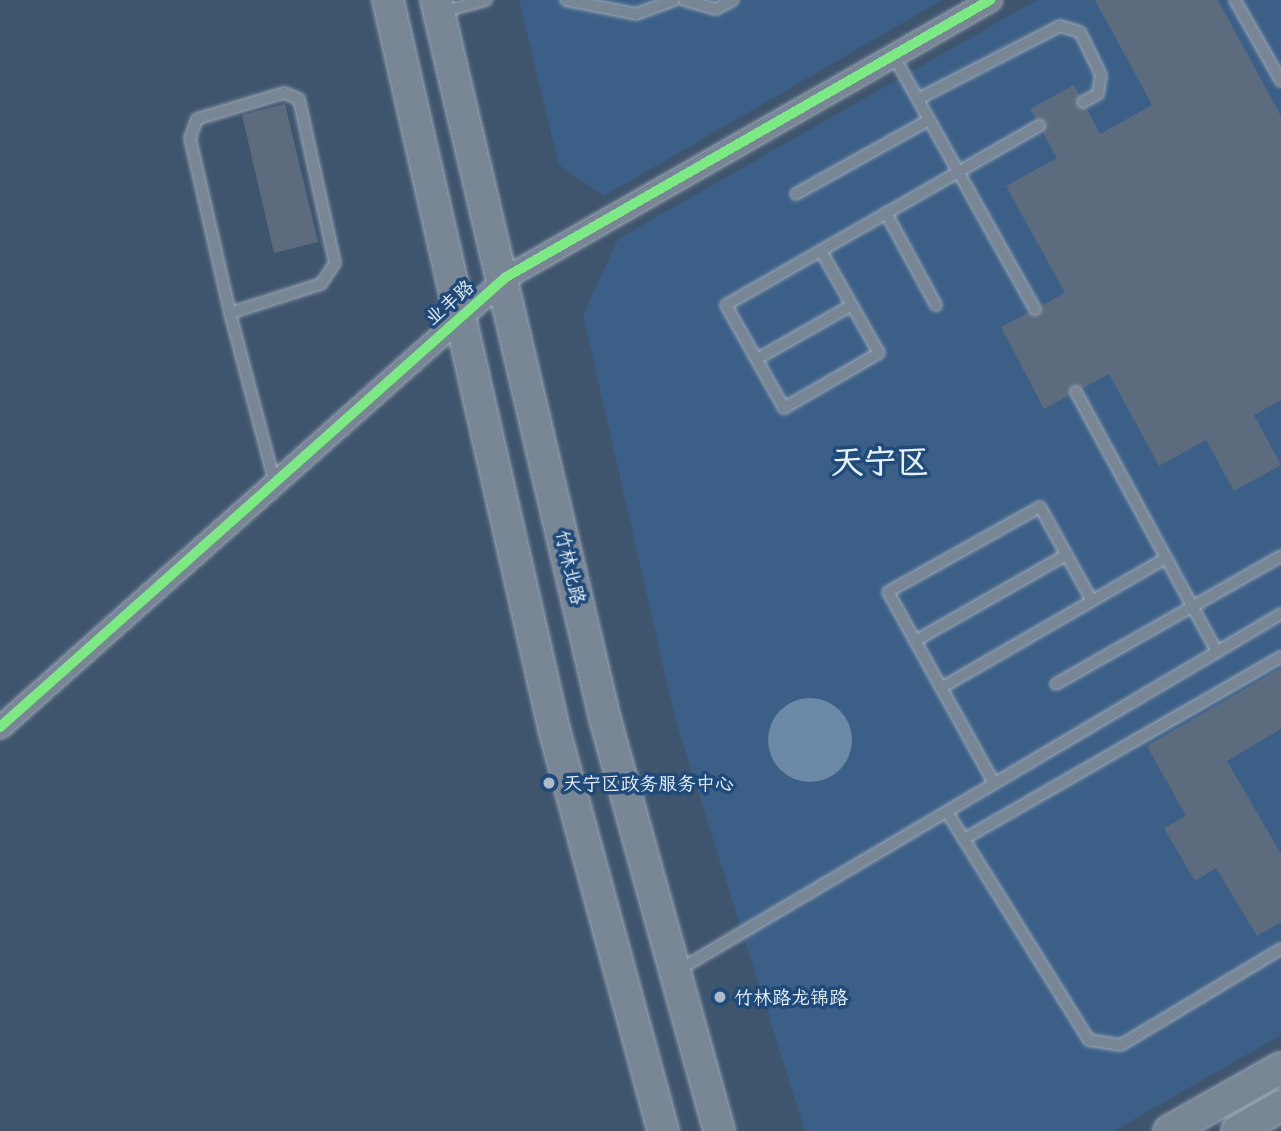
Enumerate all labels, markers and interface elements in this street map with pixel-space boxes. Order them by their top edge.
street label: 业丰路 [420,275,478,329]
district label: 天宁区 [831,440,929,480]
street label: 竹林北路 [551,527,591,607]
place label: 天宁区政务服务中心 [563,772,734,794]
marker: 天宁区政务服务中心 [541,775,557,791]
place label: 竹林路龙锦路 [734,986,848,1008]
marker: 竹林路龙锦路 [712,989,728,1005]

